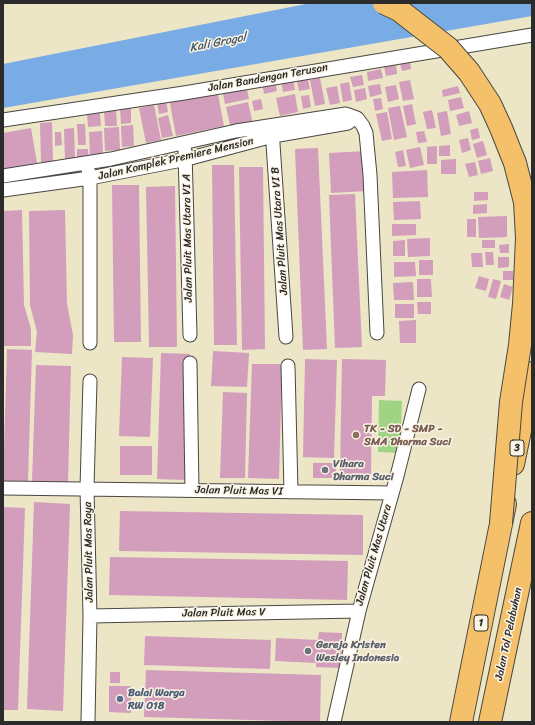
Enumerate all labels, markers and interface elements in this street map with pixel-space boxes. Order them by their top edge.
water label: Kali Grogol [189,30,247,56]
street label: Jalan Bandengan Terusan [207,61,329,95]
street label: Jalan Komplek Premiere Mension [97,135,255,183]
street label: Jalan Pluit Mas Utara VI B [269,167,291,295]
street label: Jalan Pluit Mas Utara VI A [180,174,196,302]
place label: TK - SD - SMP - SMA Dharma Suci [364,422,451,448]
marker: TK - SD - SMP - SMA Dharma Suci [351,430,361,440]
road number: 3 [510,440,524,456]
place label: Vihara Dharma Suci [333,457,394,483]
marker: Vihara Dharma Suci [320,465,330,475]
street label: Jalan Pluit Mas VI [195,484,283,498]
street label: Jalan Pluit Mas Raya [82,502,96,602]
street label: Jalan Pluit Mas Utara [353,503,395,607]
street label: Jalan Tol Pelabuhan [493,586,525,682]
street label: Jalan Pluit Mas V [182,606,266,620]
road number: 1 [474,615,488,631]
place label: Gereja Kristen Wesley Indonesia [316,638,399,664]
marker: Gereja Kristen Wesley Indonesia [303,646,313,656]
place label: Balai Warga RW 018 [128,686,185,712]
marker: Balai Warga RW 018 [115,694,125,704]

